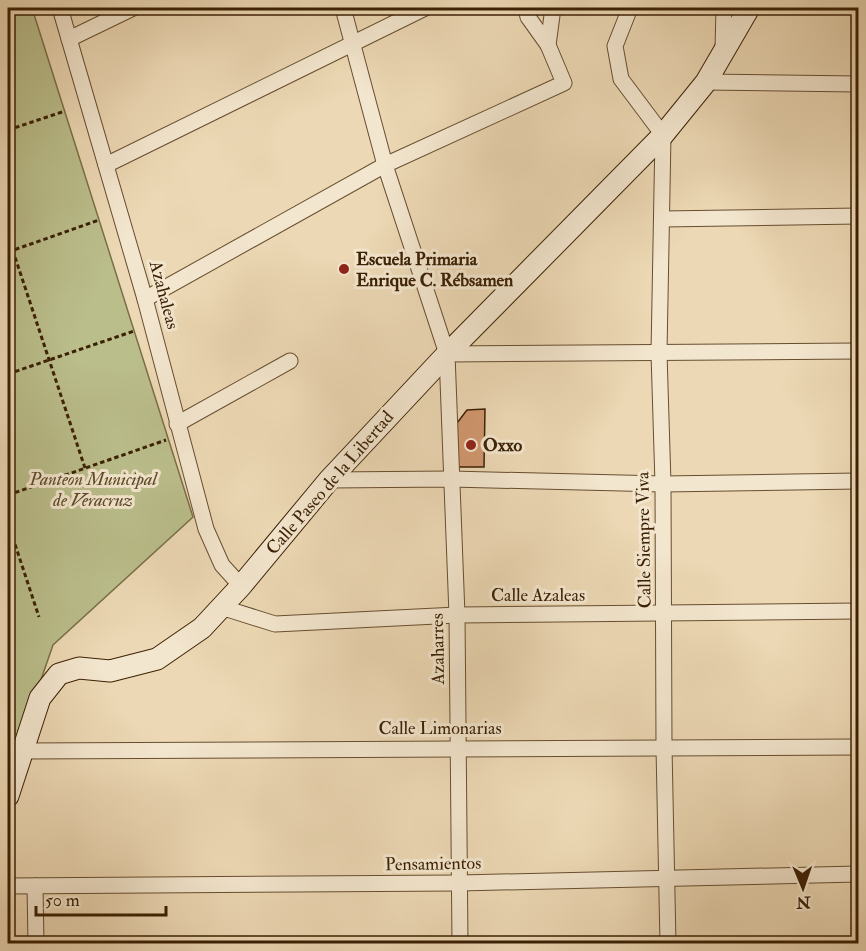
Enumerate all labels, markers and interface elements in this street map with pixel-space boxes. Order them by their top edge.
place label: Escuela Primaria Enrique C. Rébsamen [356,248,514,292]
street label: Azahaleas [144,257,184,332]
marker: Escuela Primaria Enrique C. Rébsamen [337,262,351,276]
street label: Calle Paseo de la Libertad [261,406,399,560]
place label: Oxxo [483,434,522,457]
marker: Oxxo [464,438,478,452]
park label: Panteon Municipal de Veracruz [28,468,158,512]
street label: Calle Siempre Viva [631,471,657,608]
street label: Calle Azaleas [491,584,585,607]
street label: Azaharres [426,613,450,686]
street label: Calle Limonarias [378,717,502,740]
street label: Pensamientos [385,852,481,876]
north arrow [773,858,833,918]
scale bar [36,879,166,917]
text: 50 m [45,889,80,912]
text: N [795,892,812,912]

